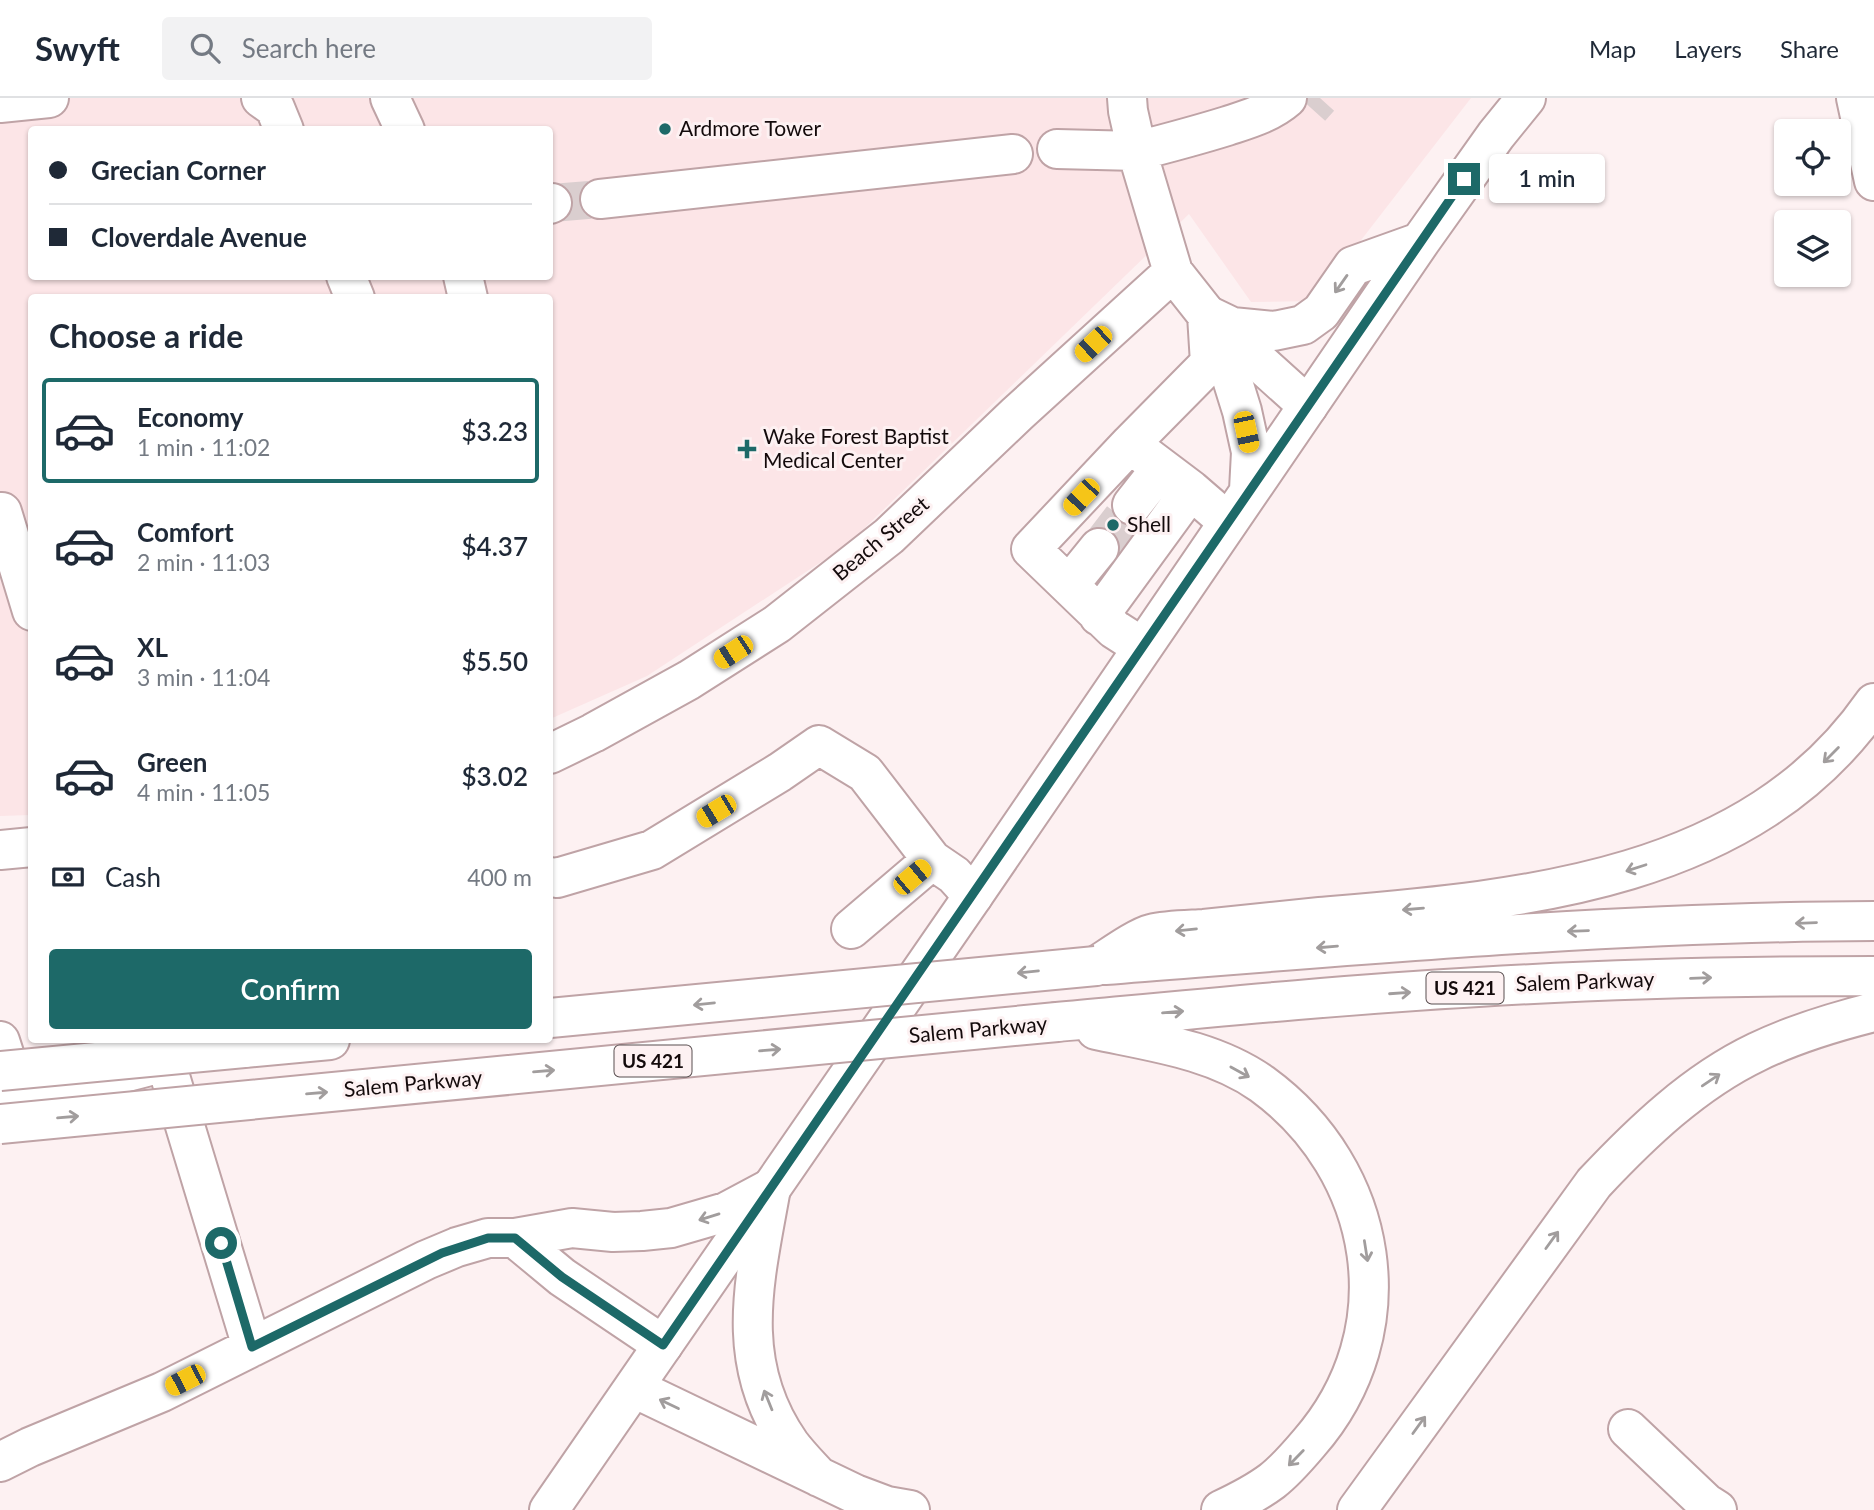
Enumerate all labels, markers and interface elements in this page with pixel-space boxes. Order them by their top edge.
search box [162,17,652,80]
text: Swyft [35,28,120,68]
icon: search [186,29,224,67]
text: Search here [242,32,376,64]
text: Map [1589,34,1636,63]
text: Layers [1674,34,1742,63]
text: Share [1780,34,1839,63]
place label: Ardmore Tower [679,115,821,140]
map controls [1774,119,1851,287]
button: locate [1774,119,1851,196]
marker: Ardmore Tower [657,121,673,137]
text: Grecian Corner [91,154,266,186]
callout: 1 min [1488,154,1604,204]
route end [1448,163,1480,195]
text: 1 min [1519,164,1575,192]
button: layers [1774,210,1851,287]
text: Cloverdale Avenue [91,221,307,253]
one-way arrow [1334,274,1348,293]
text: Choose a ride [49,316,243,355]
car [1071,322,1116,366]
icon: car [53,399,116,462]
text: Economy [137,401,243,433]
car [1232,409,1261,455]
text: $3.23 [462,415,528,447]
place label: Wake Forest Baptist Medical Center [763,423,949,472]
text: 1 min · 11:02 [137,433,270,461]
marker: Wake Forest Baptist Medical Center [737,439,757,459]
car [1059,474,1104,520]
street label: Beach Street [827,490,933,585]
place label: Shell [1127,511,1171,536]
icon: car [53,514,116,577]
text: Comfort [137,516,234,548]
marker: Shell [1105,517,1121,533]
text: $4.37 [462,530,528,562]
text: 2 min · 11:03 [137,548,270,576]
icon: car [53,629,116,692]
text: XL [137,631,168,663]
car [710,632,757,672]
text: $5.50 [462,645,528,677]
text: 3 min · 11:04 [137,663,270,691]
icon: car [53,744,116,807]
text: Green [137,746,207,778]
one-way arrow [1822,746,1839,763]
text: $3.02 [462,760,528,792]
text: 4 min · 11:05 [137,778,270,806]
car [693,791,740,831]
car [890,855,935,899]
icon: cash [49,858,87,896]
text: Cash [105,861,161,893]
text: 400 m [467,863,532,891]
one-way arrow [1625,863,1647,875]
one-way arrow [1402,903,1424,916]
one-way arrow [1795,916,1818,929]
one-way arrow [1175,924,1198,937]
one-way arrow [1567,924,1590,937]
one-way arrow [1316,941,1339,954]
button: Confirm [49,949,532,1029]
one-way arrow [1017,966,1040,979]
street label: Salem Parkway [1515,966,1655,995]
one-way arrow [1689,971,1712,985]
road number: US 421 [1426,972,1504,1004]
one-way arrow [1388,986,1411,999]
one-way arrow [693,997,716,1010]
one-way arrow [1161,1005,1184,1018]
street label: Salem Parkway [908,1010,1048,1047]
one-way arrow [758,1043,781,1056]
road number: US 421 [614,1046,692,1077]
street label: Salem Parkway [343,1064,483,1101]
one-way arrow [532,1065,554,1078]
one-way arrow [1229,1066,1250,1079]
one-way arrow [1701,1072,1720,1087]
one-way arrow [305,1086,328,1099]
one-way arrow [56,1110,79,1123]
one-way arrow [699,1212,721,1225]
route start [205,1227,237,1259]
one-way arrow [1545,1231,1560,1250]
one-way arrow [1359,1239,1372,1262]
car [162,1361,209,1399]
one-way arrow [760,1390,773,1412]
one-way arrow [659,1397,680,1411]
one-way arrow [1411,1415,1426,1434]
one-way arrow [1287,1449,1304,1466]

